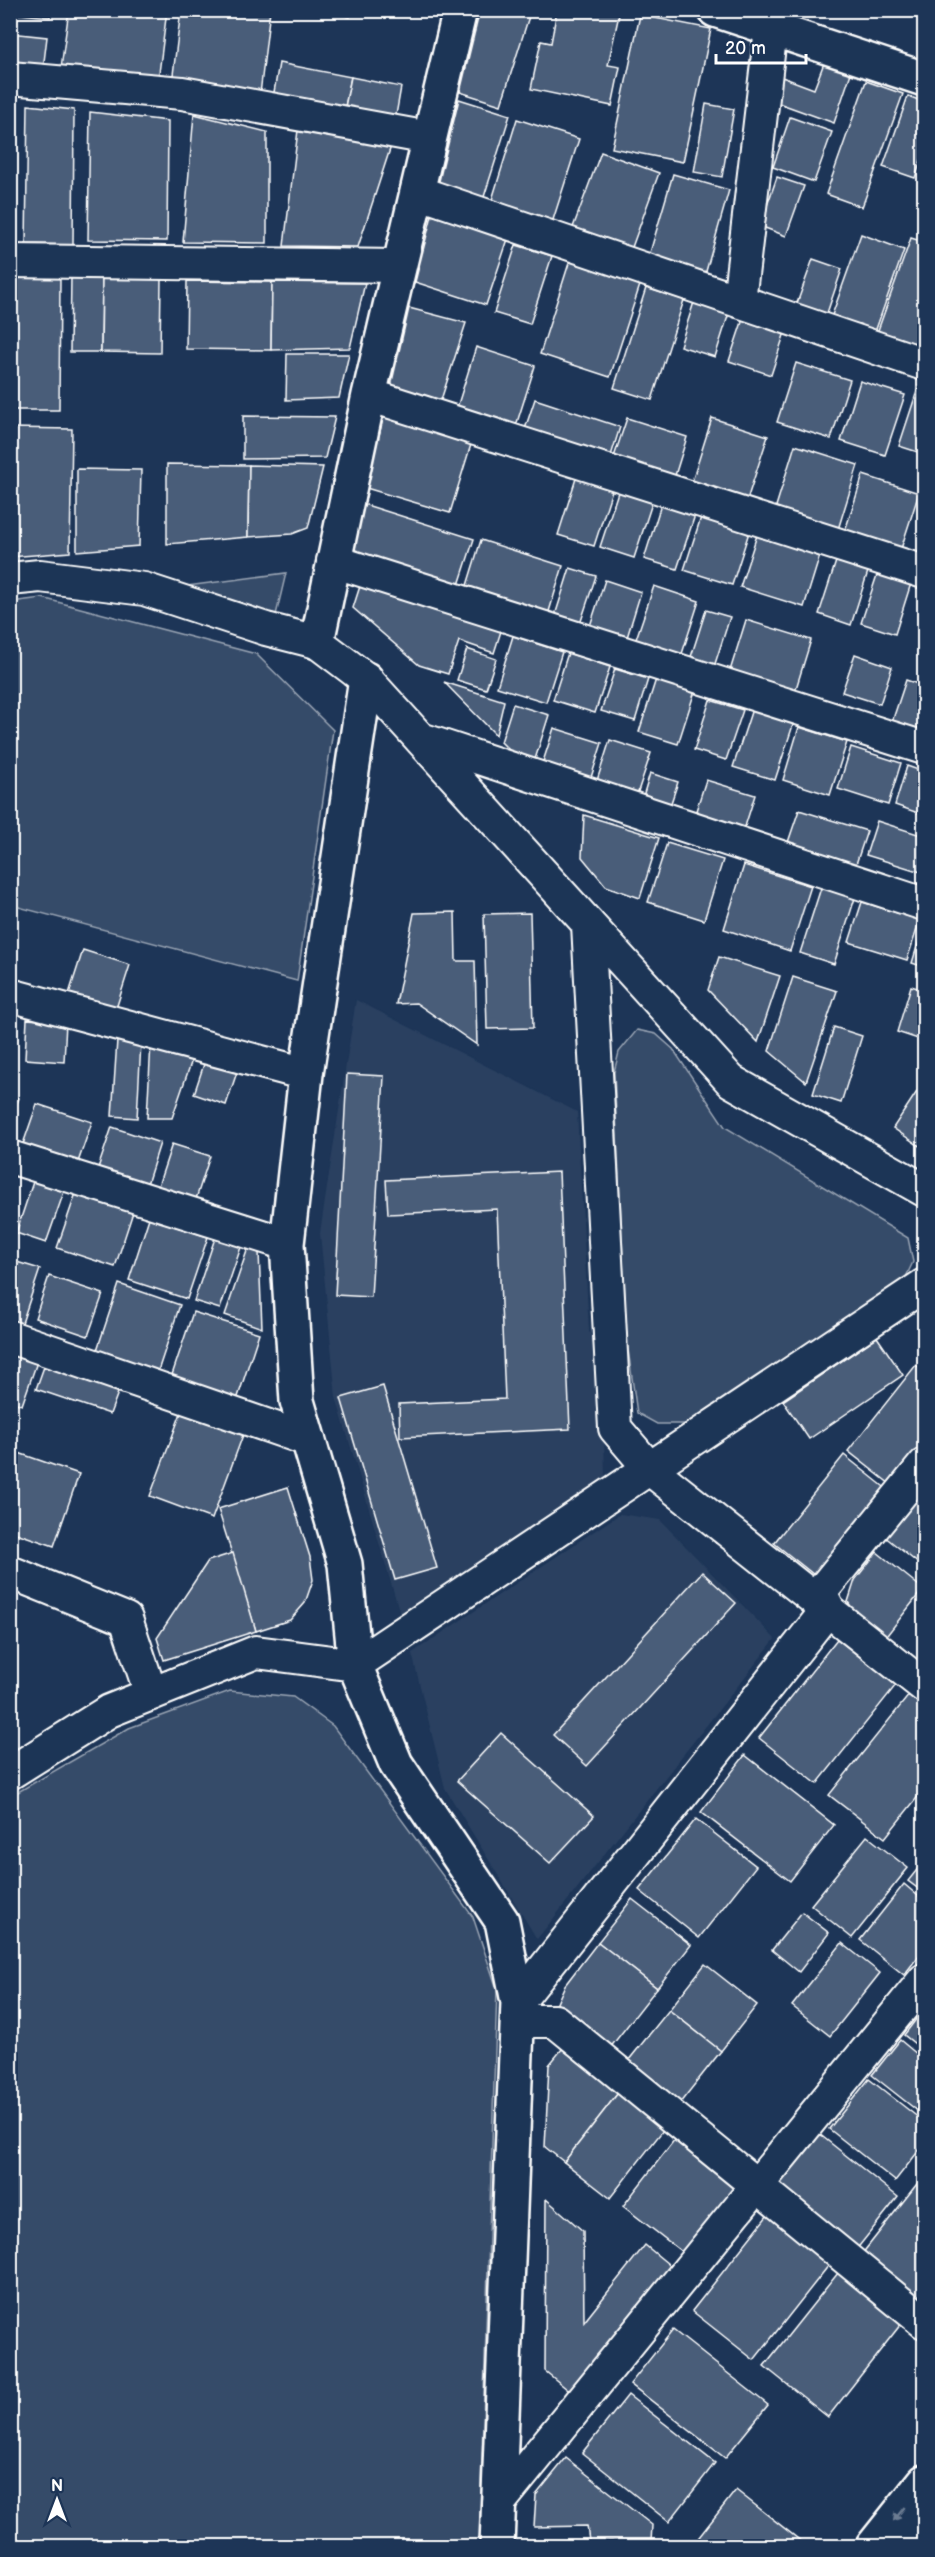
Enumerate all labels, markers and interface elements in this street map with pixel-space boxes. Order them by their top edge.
scale bar [716,27,806,65]
text: 20 m [725,38,766,59]
north arrow [27,2470,87,2530]
text: N [51,2477,63,2496]
one-way arrow [892,2506,905,2522]

